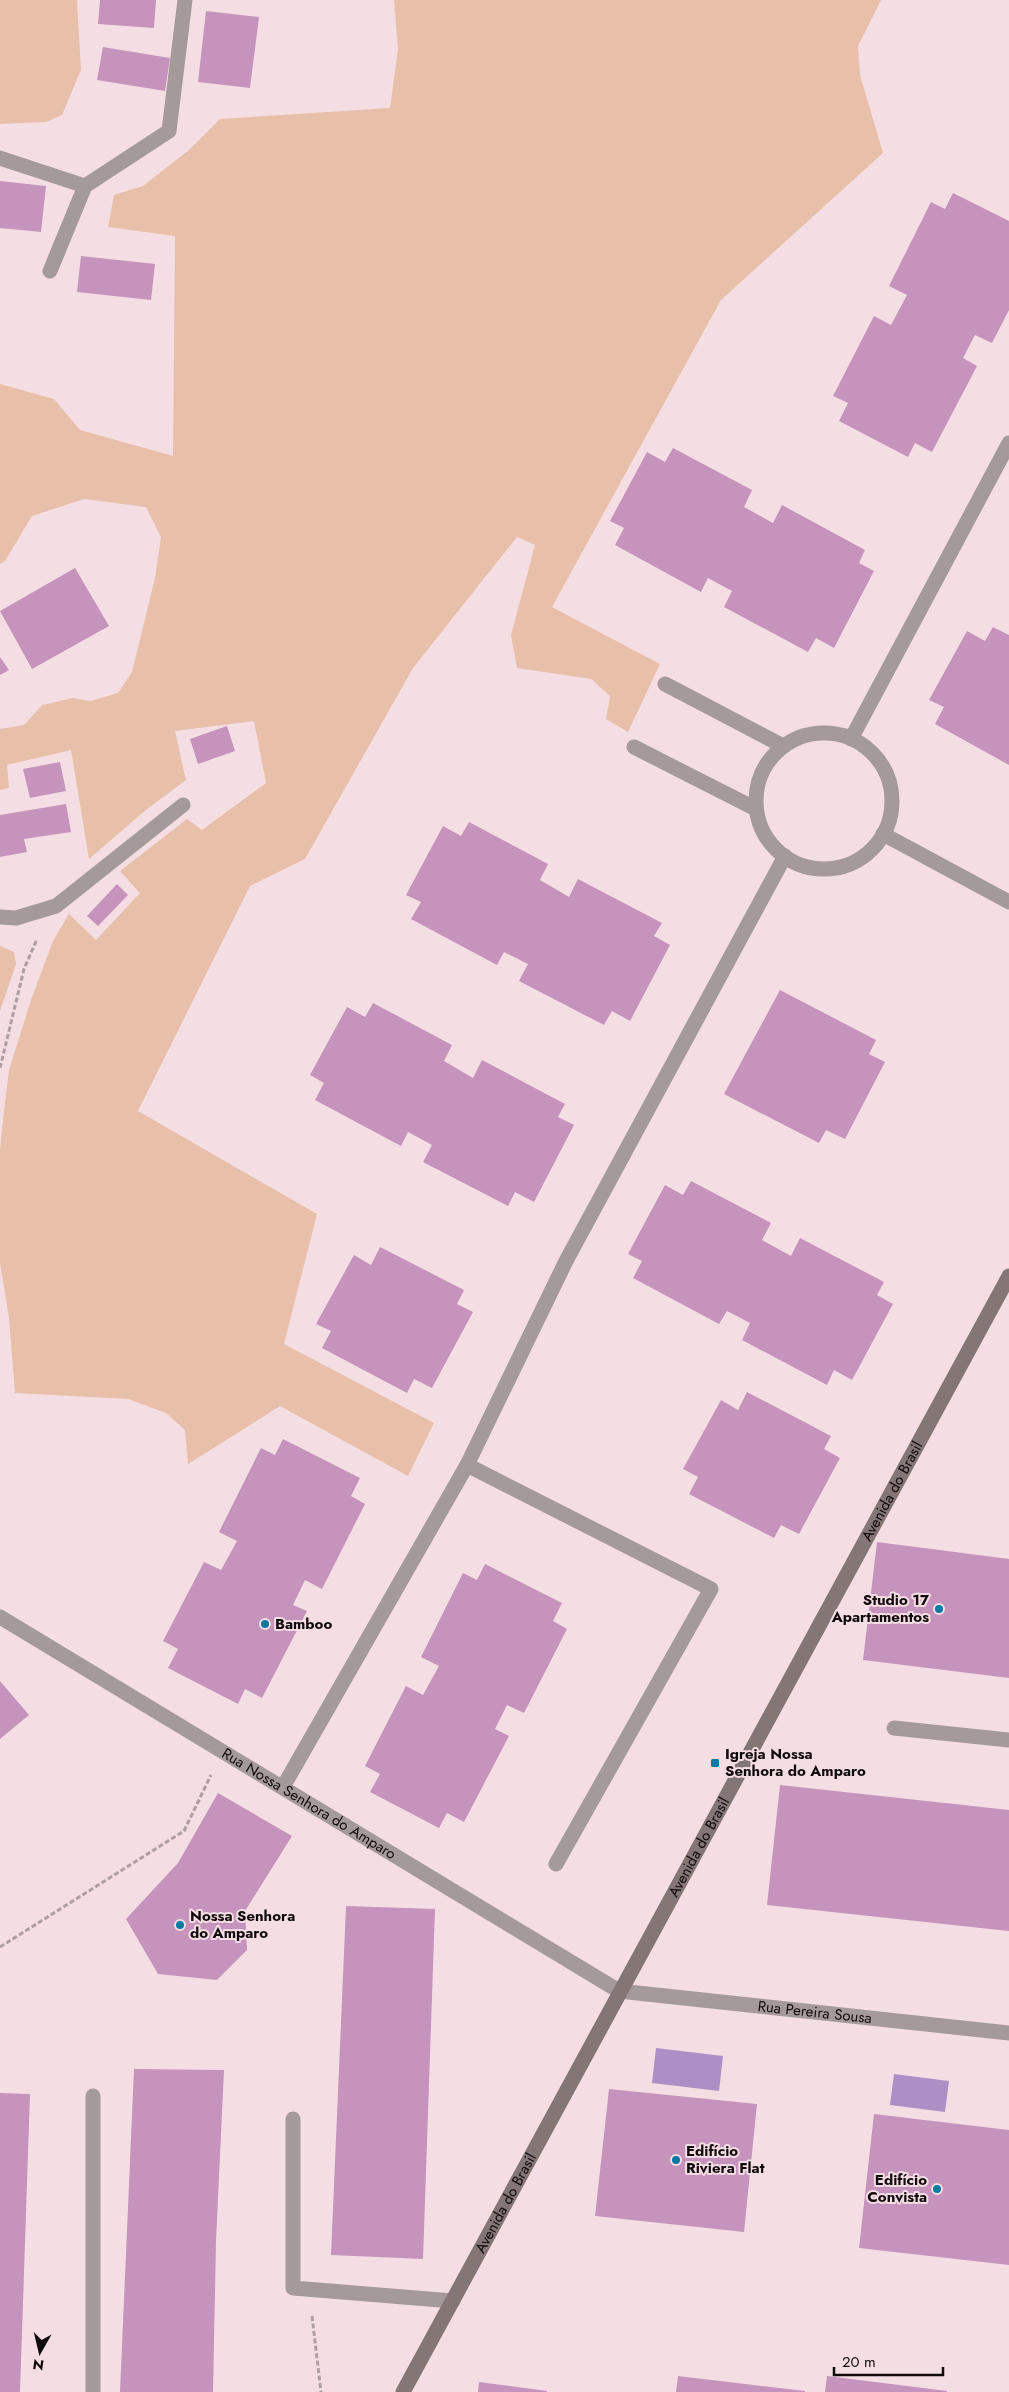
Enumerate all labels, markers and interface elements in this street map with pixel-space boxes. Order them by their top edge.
street label: Avenida do Brasil [856,1437,928,1545]
place label: Studio 17 Apartamentos [831,1589,930,1628]
marker: Studio 17 Apartamentos [933,1603,945,1615]
place label: Bamboo [275,1613,332,1635]
marker: Bamboo [259,1618,271,1630]
street label: Rua Nossa Senhora do Amparo [218,1742,400,1865]
place label: Igreja Nossa Senhora do Amparo [725,1743,866,1782]
marker: Igreja Nossa Senhora do Amparo [709,1757,721,1769]
street label: Avenida do Brasil [663,1793,735,1901]
place label: Nossa Senhora do Amparo [190,1905,295,1944]
marker: Nossa Senhora do Amparo [174,1919,186,1931]
street label: Rua Pereira Sousa [757,1995,873,2029]
place label: Edifício Riviera Flat [686,2140,765,2179]
street label: Avenida do Brasil [469,2149,542,2257]
marker: Edifício Riviera Flat [670,2154,682,2166]
place label: Edifício Convista [867,2169,927,2208]
marker: Edifício Convista [931,2183,943,2195]
north arrow [15,2327,65,2377]
scale bar [834,2344,943,2376]
text: 20 m [842,2351,876,2373]
text: N [31,2354,45,2376]

